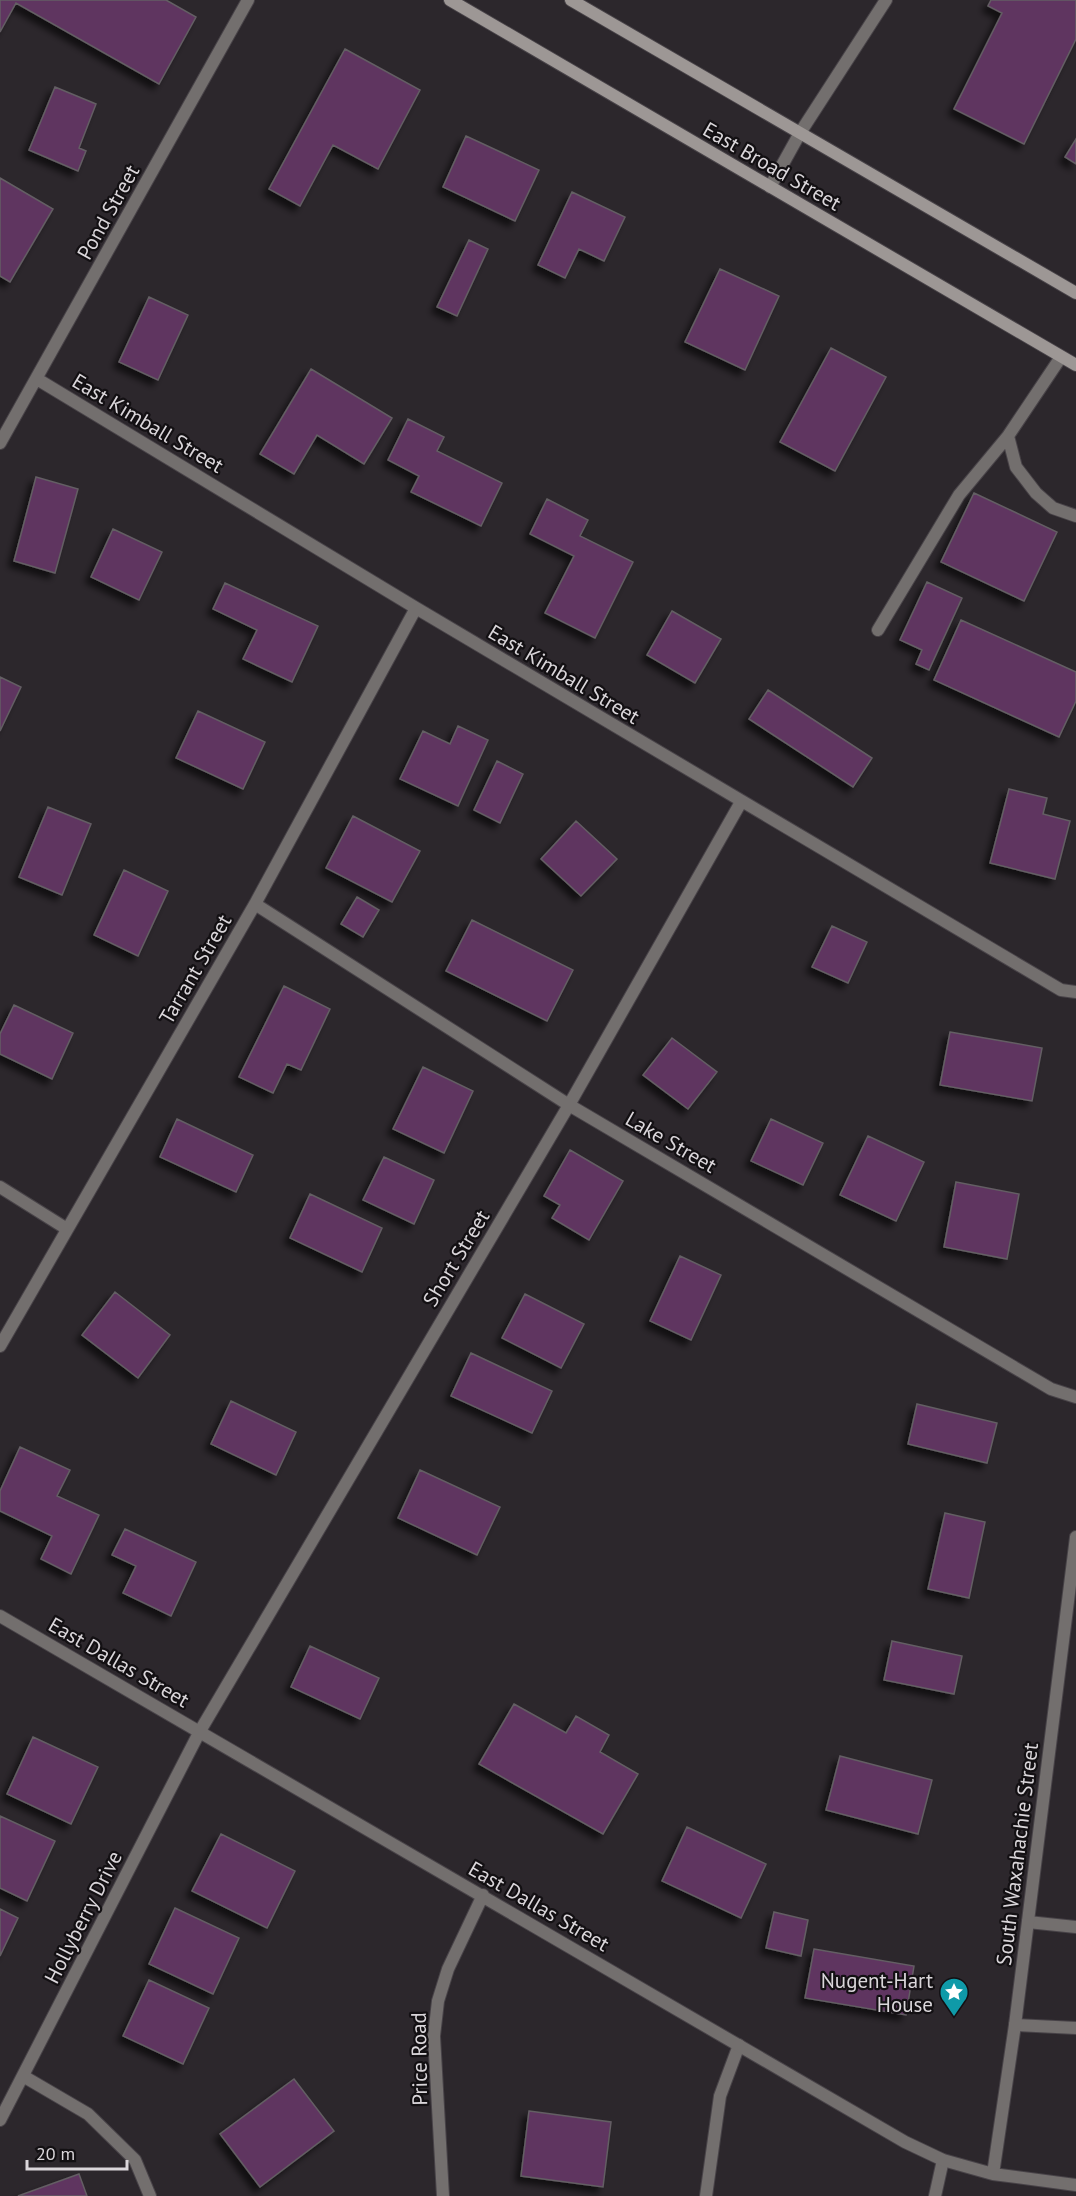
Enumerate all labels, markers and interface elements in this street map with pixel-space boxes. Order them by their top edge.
street label: East Broad Street [698,116,846,216]
street label: Pond Street [71,160,145,264]
street label: East Kimball Street [67,367,229,479]
street label: East Kimball Street [483,618,645,730]
street label: Tarrant Street [153,909,237,1029]
street label: Lake Street [621,1105,721,1179]
street label: Short Street [417,1205,495,1311]
street label: East Dallas Street [44,1611,194,1713]
street label: South Waxahachie Street [990,1741,1044,1967]
street label: Hollyberry Drive [38,1846,128,1988]
street label: East Dallas Street [464,1855,614,1957]
place label: Nugent-Hart House [821,1967,933,2018]
place icon: Nugent-Hart House [938,1976,970,2018]
street label: Price Road [405,2012,433,2106]
scale bar [27,2133,128,2171]
text: 20 m [36,2142,75,2165]

